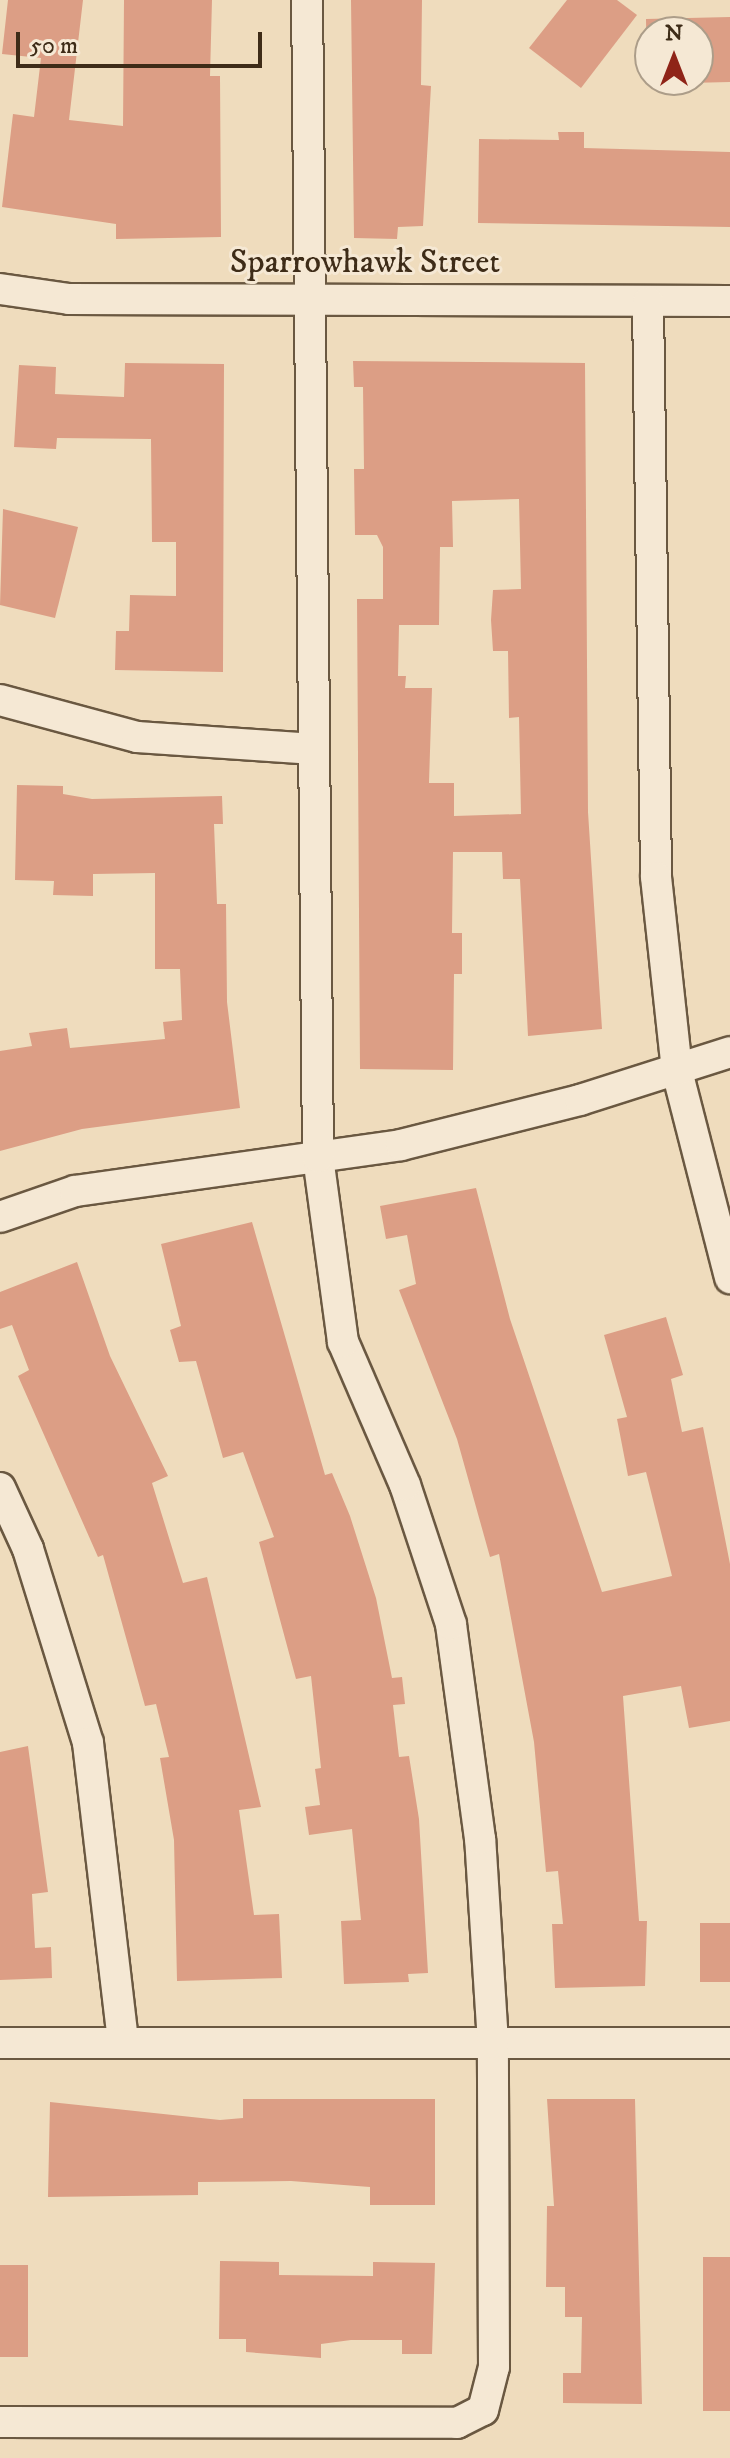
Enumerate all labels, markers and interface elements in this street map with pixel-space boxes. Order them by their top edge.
scale bar [20,16,266,66]
north arrow [634,16,714,96]
text: N [665,20,683,47]
text: 50 m [30,31,78,61]
street label: Sparrowhawk Street [230,243,500,283]

